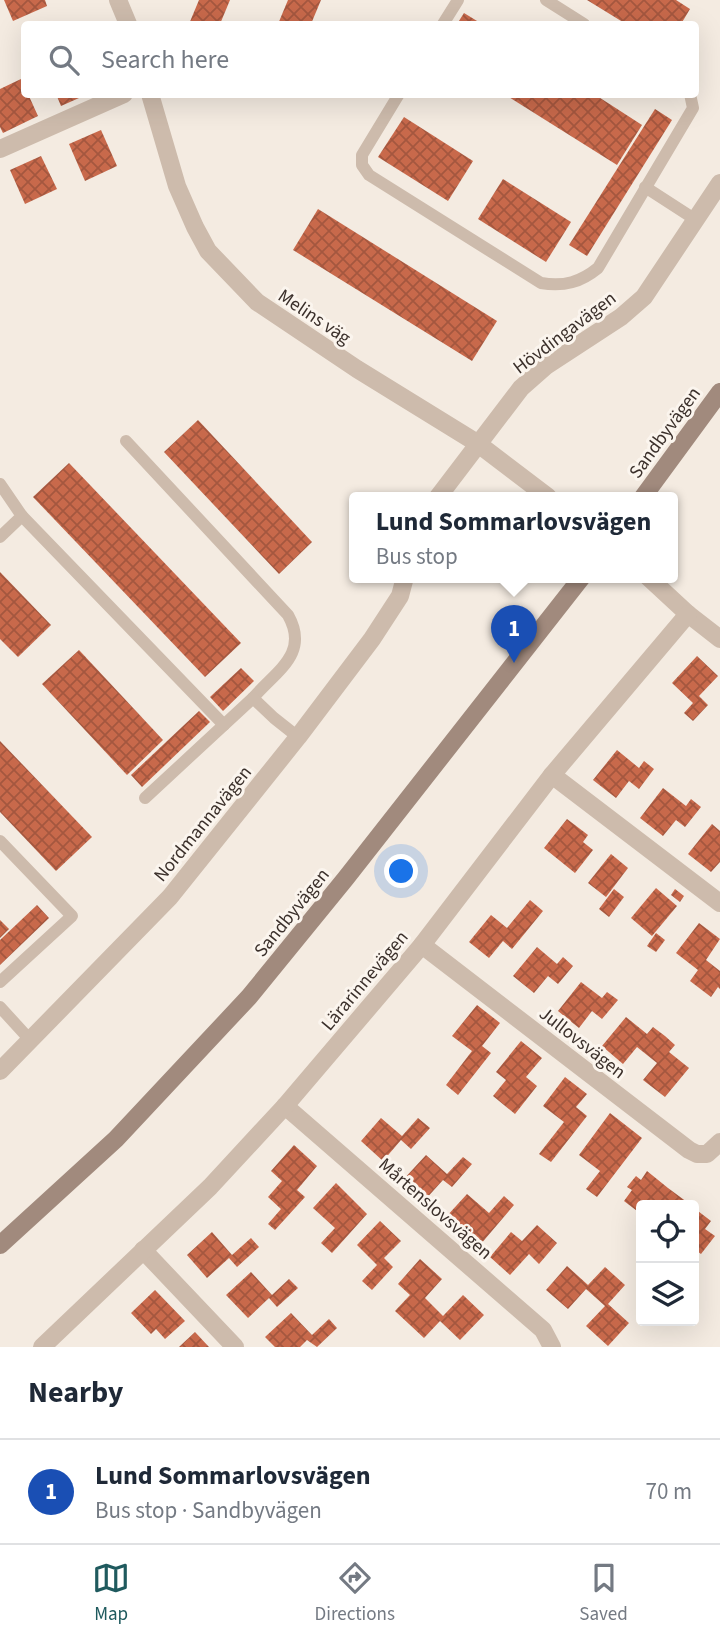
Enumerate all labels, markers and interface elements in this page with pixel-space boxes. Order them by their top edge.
search box [21,21,699,98]
icon: search [45,41,83,79]
text: Search here [101,41,229,78]
street label: Melins väg [272,283,356,352]
street label: Hövdingavägen [508,285,622,381]
street label: Sandbyvägen [623,382,708,484]
popup [349,492,678,583]
text: Lund Sommarlovsvägen [376,503,651,540]
text: Bus stop [376,540,458,573]
pin: 1 [491,605,537,663]
street label: Nordmannavägen [148,760,258,888]
your location [384,854,418,888]
street label: Sandbyvägen [248,863,336,963]
street label: Lärarinnevägen [315,925,415,1037]
street label: Jullovsvägen [533,1001,631,1086]
street label: Mårtenslovsvägen [372,1152,498,1266]
map controls [636,1200,699,1326]
button: locate [636,1200,699,1263]
button: layers [636,1263,699,1326]
text: Nearby [28,1371,123,1414]
text: Lund Sommarlovsvägen [95,1457,371,1494]
text: 1 [45,1475,57,1508]
text: 70 m [645,1475,692,1508]
text: Bus stop · Sandbyvägen [95,1494,322,1527]
tab: Map [92,1559,130,1628]
tab: Directions [315,1559,395,1628]
tab: Saved [579,1559,628,1628]

